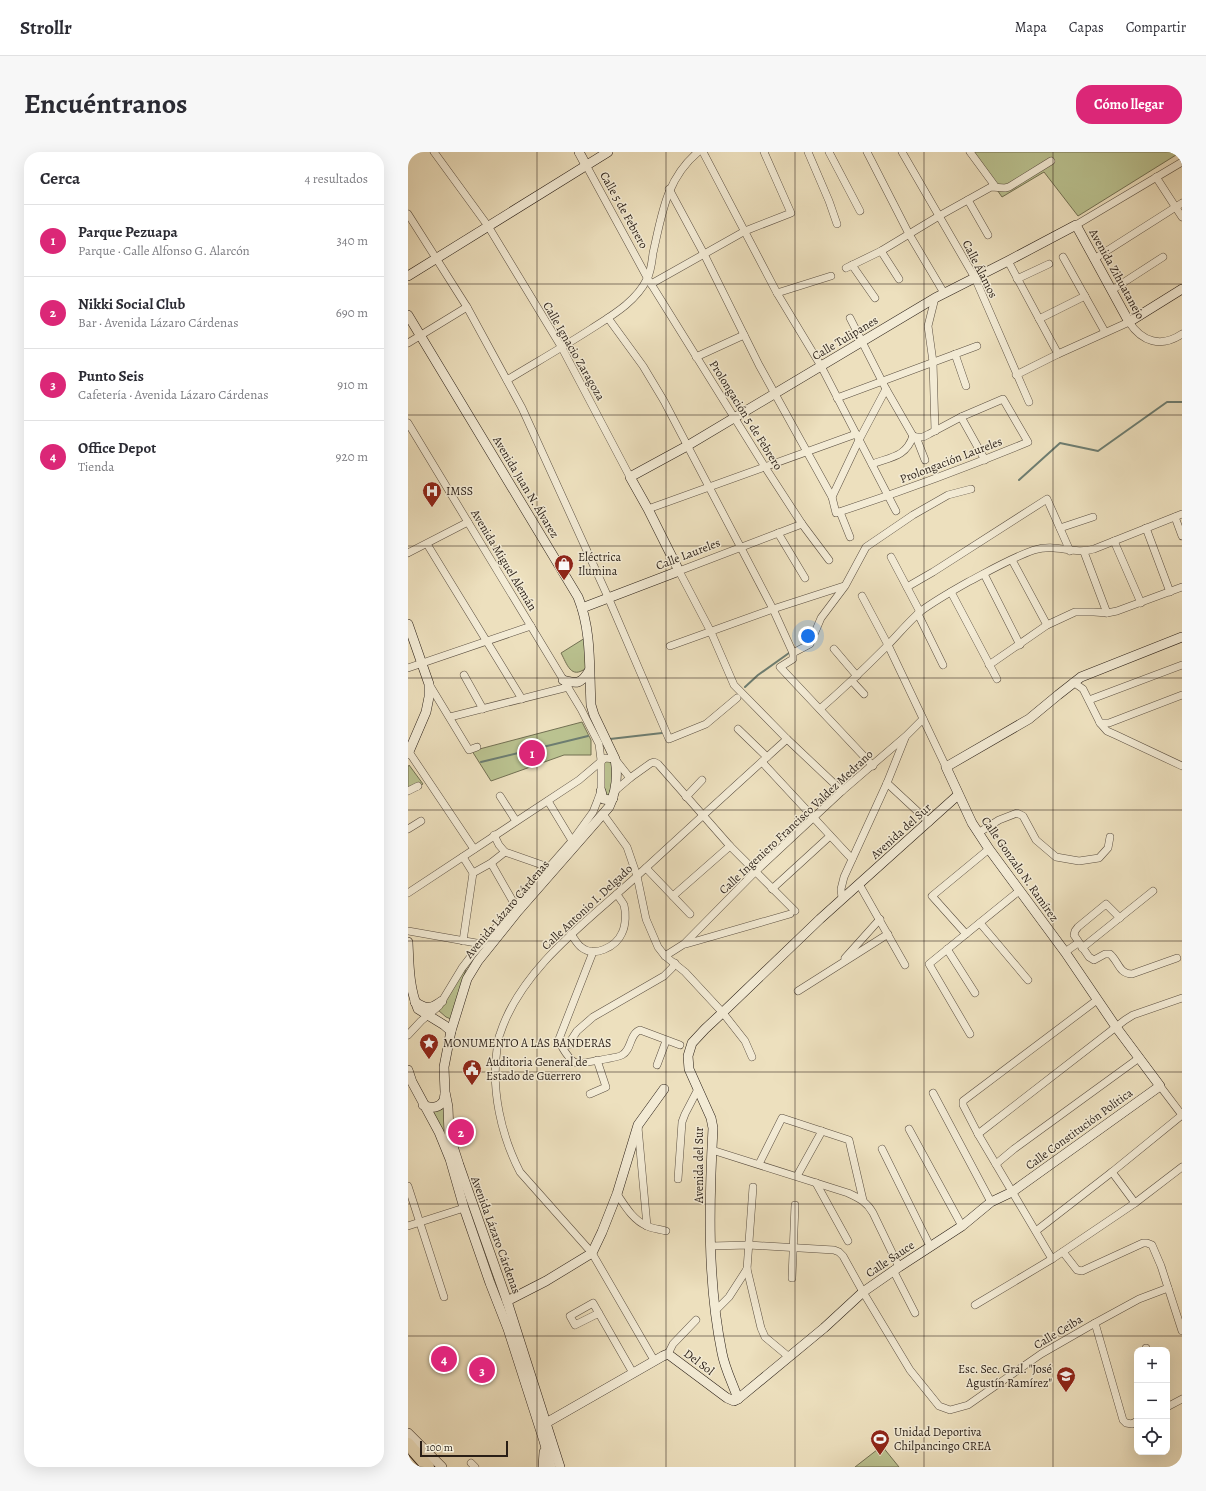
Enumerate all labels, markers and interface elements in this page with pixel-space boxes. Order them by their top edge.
text: Strollr [20,15,72,41]
text: Mapa [1015,18,1047,37]
text: Capas [1069,18,1104,37]
text: Compartir [1126,18,1186,37]
text: Encuéntranos [24,85,188,123]
button: Cómo llegar [1076,85,1182,124]
text: Cerca [40,167,80,190]
street label: Calle 5 de Febrero [596,169,652,251]
text: 4 resultados [304,170,368,187]
text: Parque Pezuapa [78,222,178,242]
street label: Avenida Zihuatanejo [1085,225,1148,322]
text: 1 [51,232,55,249]
text: 340 m [336,232,368,249]
street label: Calle Álamos [959,237,1001,301]
text: Parque · Calle Alfonso G. Alarcón [78,242,250,259]
text: Nikki Social Club [78,294,185,314]
street label: Calle Ignacio Zaragoza [539,299,609,404]
text: 2 [50,304,56,321]
text: 690 m [336,304,368,321]
street label: Calle Tulipanes [809,312,881,364]
text: Bar · Avenida Lázaro Cárdenas [78,314,239,331]
street label: Prolongación 5 de Febrero [706,357,786,473]
text: Punto Seis [78,366,144,386]
text: 3 [50,376,56,393]
text: 910 m [337,376,368,393]
text: Cafetería · Avenida Lázaro Cárdenas [78,386,269,403]
street label: Avenida Juan N. Álvarez [489,432,563,541]
street label: Prolongación Laureles [898,433,1005,487]
text: Office Depot [78,438,156,458]
text: 4 [50,448,56,465]
text: 920 m [336,448,368,465]
text: Tienda [78,458,114,475]
hospital icon: IMSS [421,480,443,508]
place label: IMSS [446,483,473,499]
street label: Avenida Miguel Alemán [467,506,541,614]
street label: Calle Laureles [653,534,723,574]
place label: Eléctrica Ilumina [578,549,621,579]
shop icon: Eléctrica Ilumina [553,553,575,581]
your location [798,626,818,646]
pin: 1 [519,738,545,768]
street label: Calle Ingeniero Francisco Valdez Medrano [716,746,876,898]
street label: Avenida del Sur [867,799,935,863]
street label: Calle Gonzalo N. Ramírez [978,813,1062,925]
street label: Avenida Lázaro Cárdenas [460,856,553,962]
street label: Calle Antonio I. Delgado [538,861,636,953]
place icon: MONUMENTO A LAS BANDERAS [418,1032,440,1060]
place label: MONUMENTO A LAS BANDERAS [443,1035,611,1051]
place label: Auditoria General de Estado de Guerrero [485,1054,587,1084]
public building icon: Auditoria General de Estado de Guerrero [461,1058,483,1086]
street label: Calle Constitución Política [1022,1084,1136,1173]
pin: 2 [448,1117,474,1147]
street label: Avenida del Sur [691,1126,707,1204]
street label: Avenida Lázaro Cárdenas [467,1173,525,1296]
street label: Calle Sauce [863,1237,917,1281]
street label: Calle Ceiba [1031,1311,1086,1353]
pin: 4 [431,1344,457,1374]
street label: Del Sol [681,1345,718,1379]
map controls [1134,1347,1170,1455]
button: + [1134,1347,1170,1383]
pin: 3 [469,1355,495,1385]
place label: Esc. Sec. Gral. "José Agustín Ramírez" [958,1361,1052,1391]
school or university icon: Esc. Sec. Gral. "José Agustín Ramírez" [1055,1365,1077,1393]
button: − [1134,1383,1170,1419]
button: locate [1134,1419,1170,1455]
place label: Unidad Deportiva Chilpancingo CREA [894,1424,992,1454]
sports icon: Unidad Deportiva Chilpancingo CREA [869,1428,891,1456]
scale bar [420,1439,508,1458]
text: 100 m [426,1440,453,1455]

